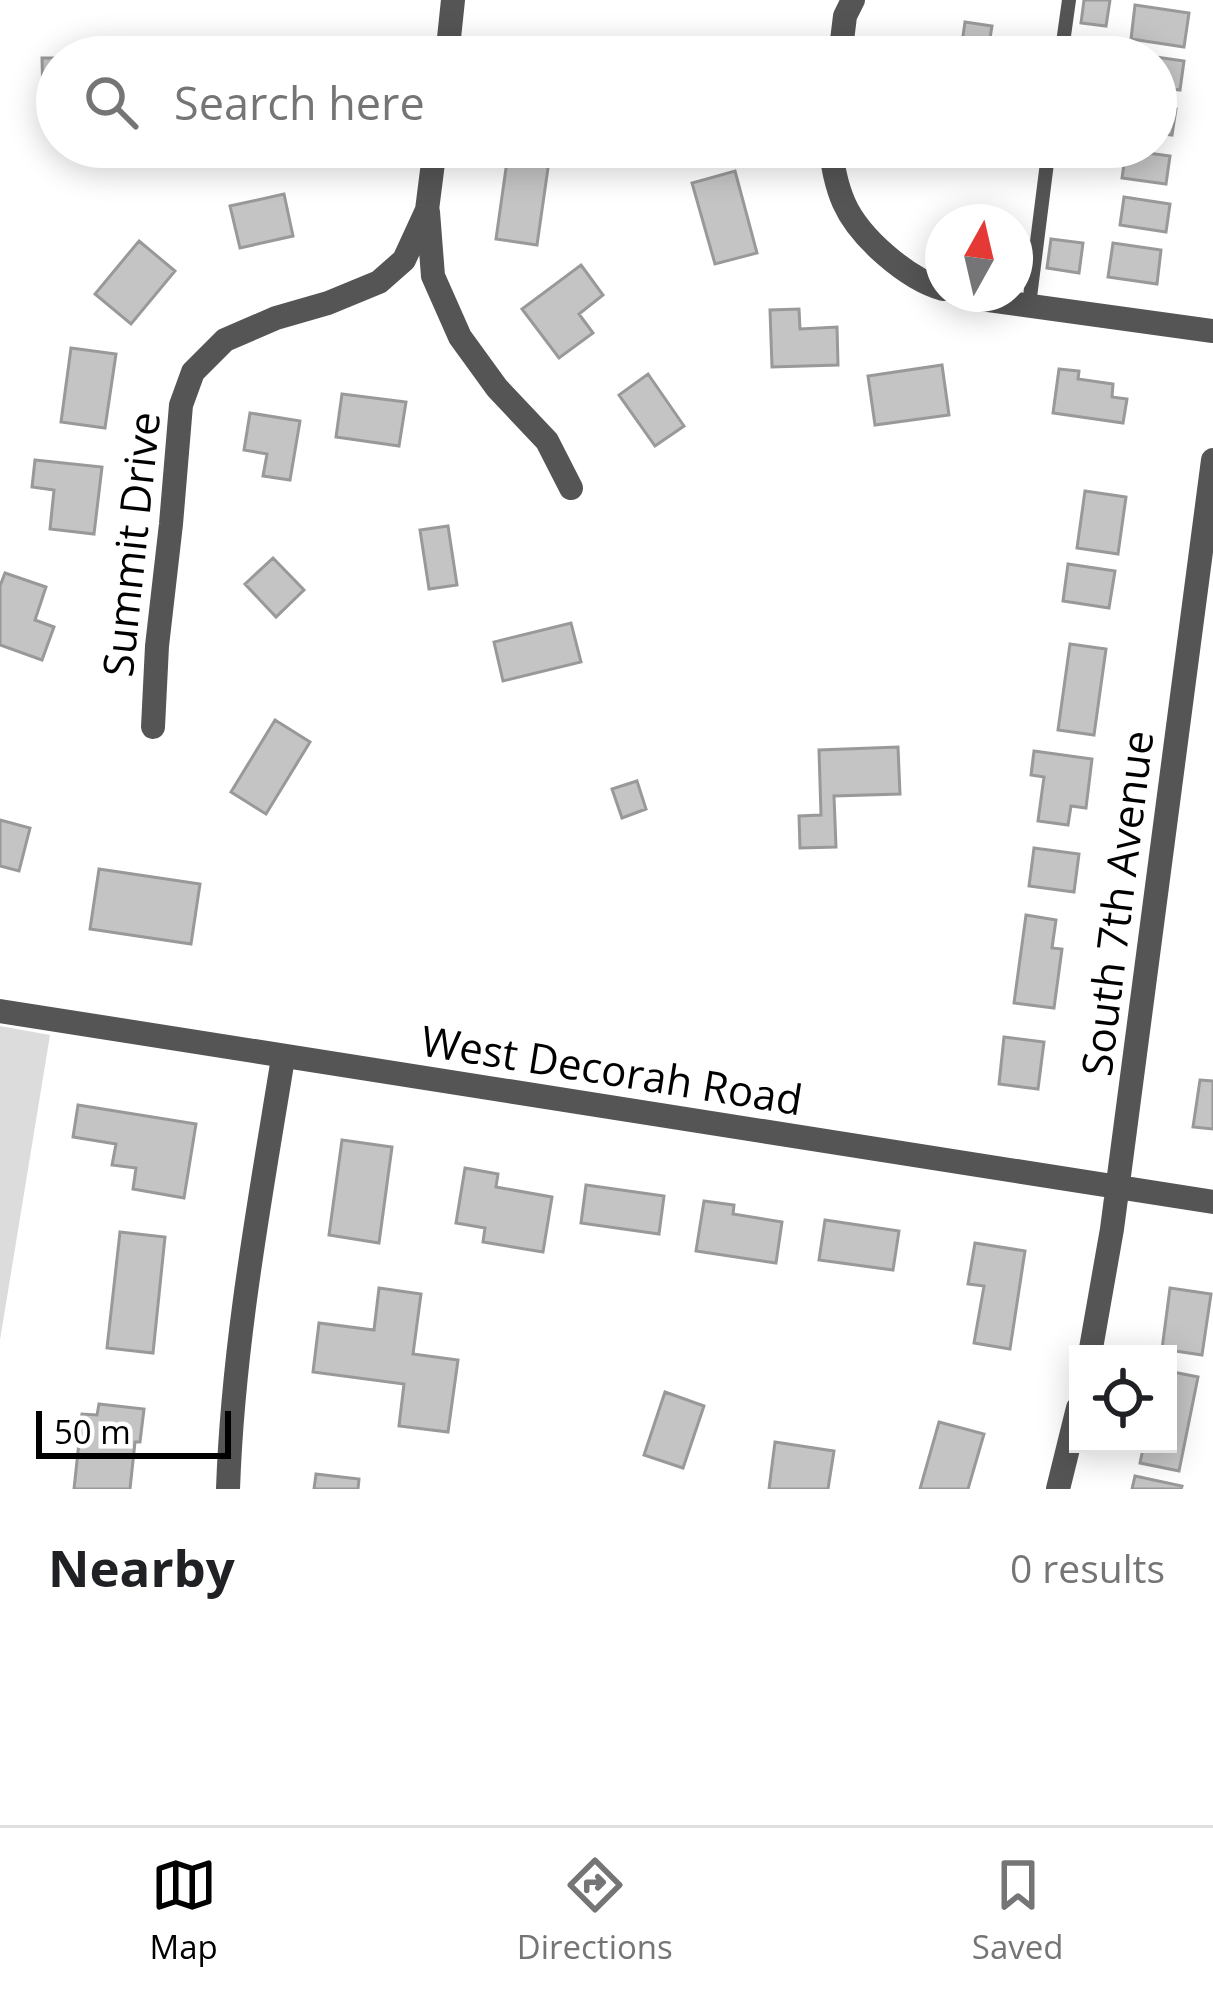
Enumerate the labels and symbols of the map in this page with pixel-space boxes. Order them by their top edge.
north arrow [925,204,1033,312]
street label: Summit Drive [88,409,172,679]
street label: South 7th Avenue [1067,727,1165,1079]
street label: West Decorah Road [417,1011,807,1127]
scale bar [36,1405,231,1458]

